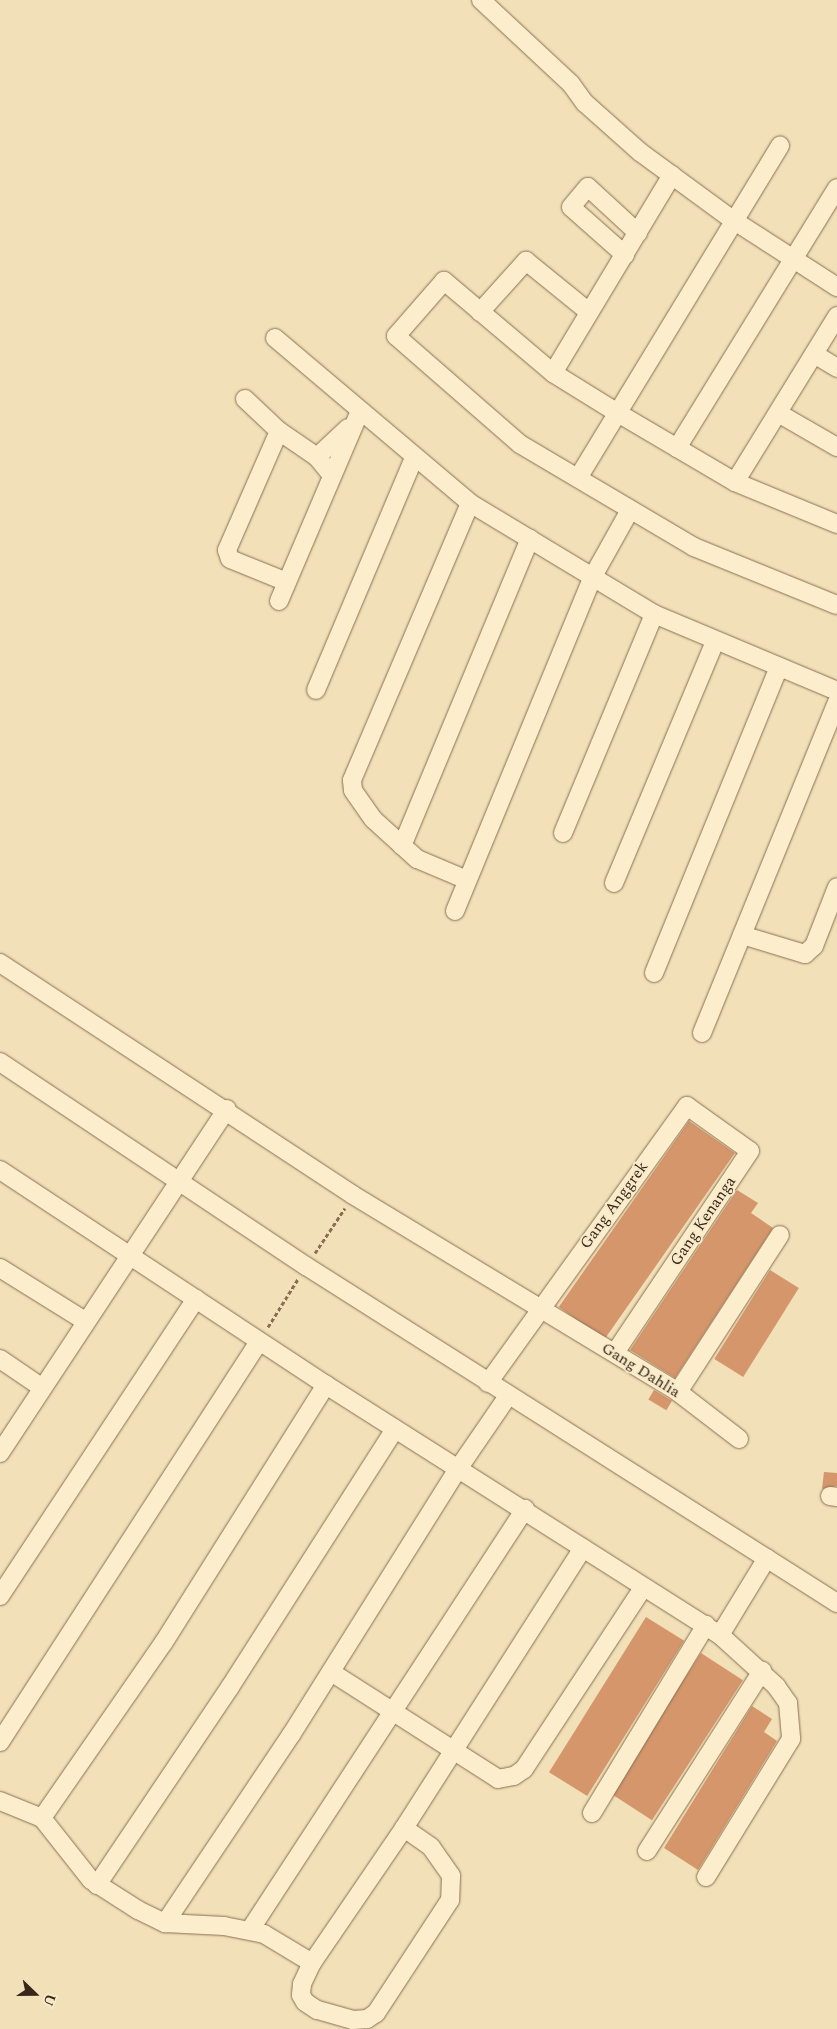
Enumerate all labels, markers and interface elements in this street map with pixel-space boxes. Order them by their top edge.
street label: Gang Anggrek [576,1158,652,1252]
street label: Gang Kenanga [666,1173,740,1269]
street label: Gang Dahlia [598,1338,684,1402]
north arrow [10,1969,60,2019]
text: U [37,1990,61,2009]

